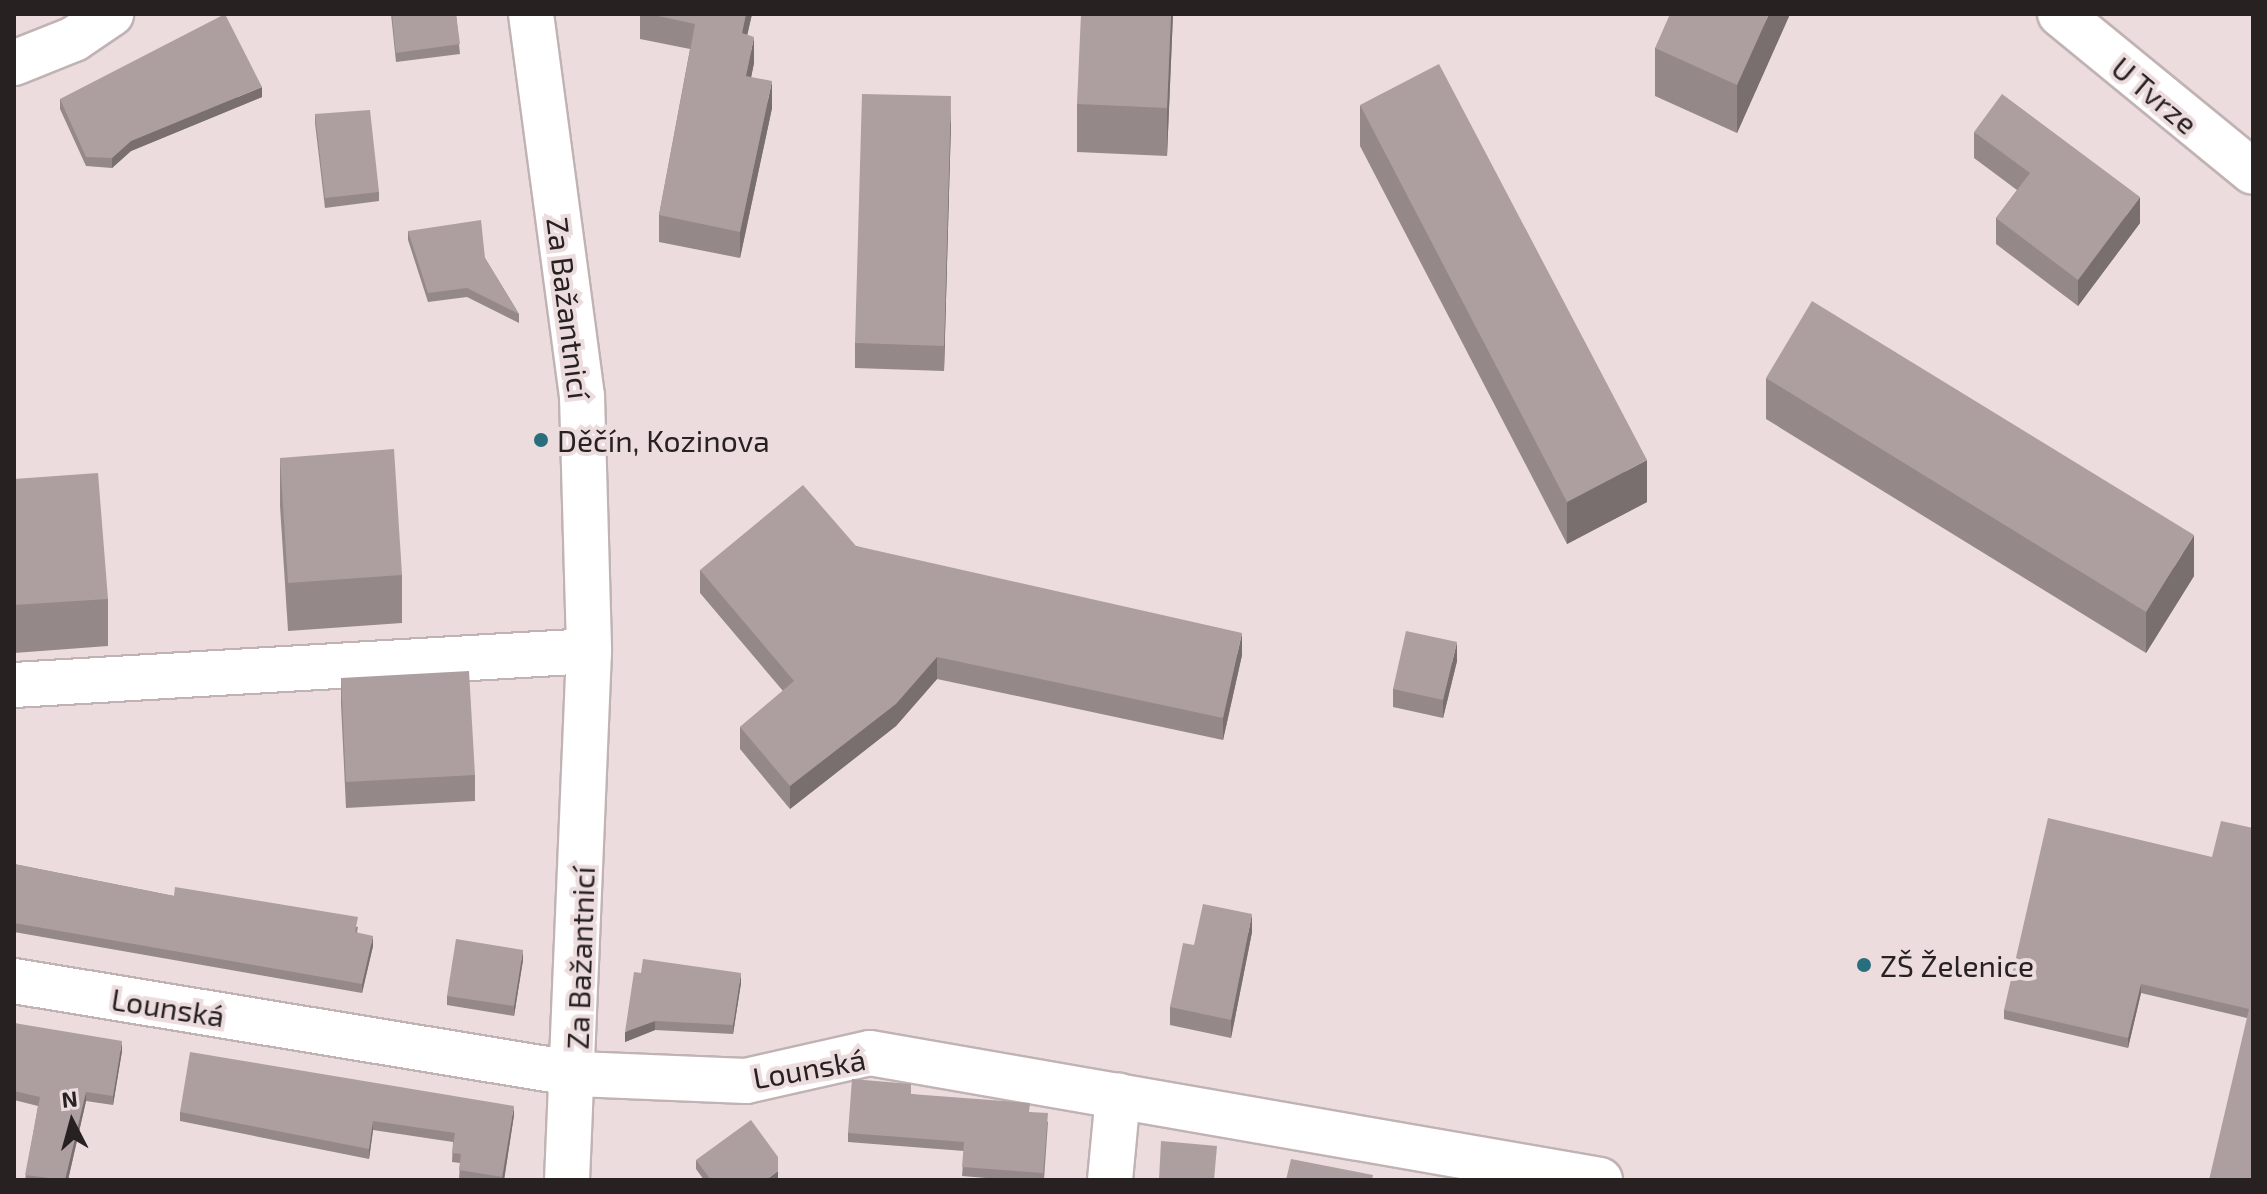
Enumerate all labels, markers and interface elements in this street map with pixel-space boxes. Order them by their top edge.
street label: U Tvrze [2105,49,2205,141]
street label: Za Bažantnicí [540,215,598,401]
place label: Děčín, Kozinova [557,422,770,458]
marker: Děčín, Kozinova [532,431,550,449]
street label: Za Bažantnicí [559,866,601,1050]
place label: ZŠ Želenice [1880,947,2034,983]
marker: ZŠ Želenice [1855,956,1873,974]
street label: Lounská [109,980,227,1034]
street label: Lounská [750,1040,868,1096]
north arrow [32,1082,112,1162]
text: N [60,1084,79,1112]

